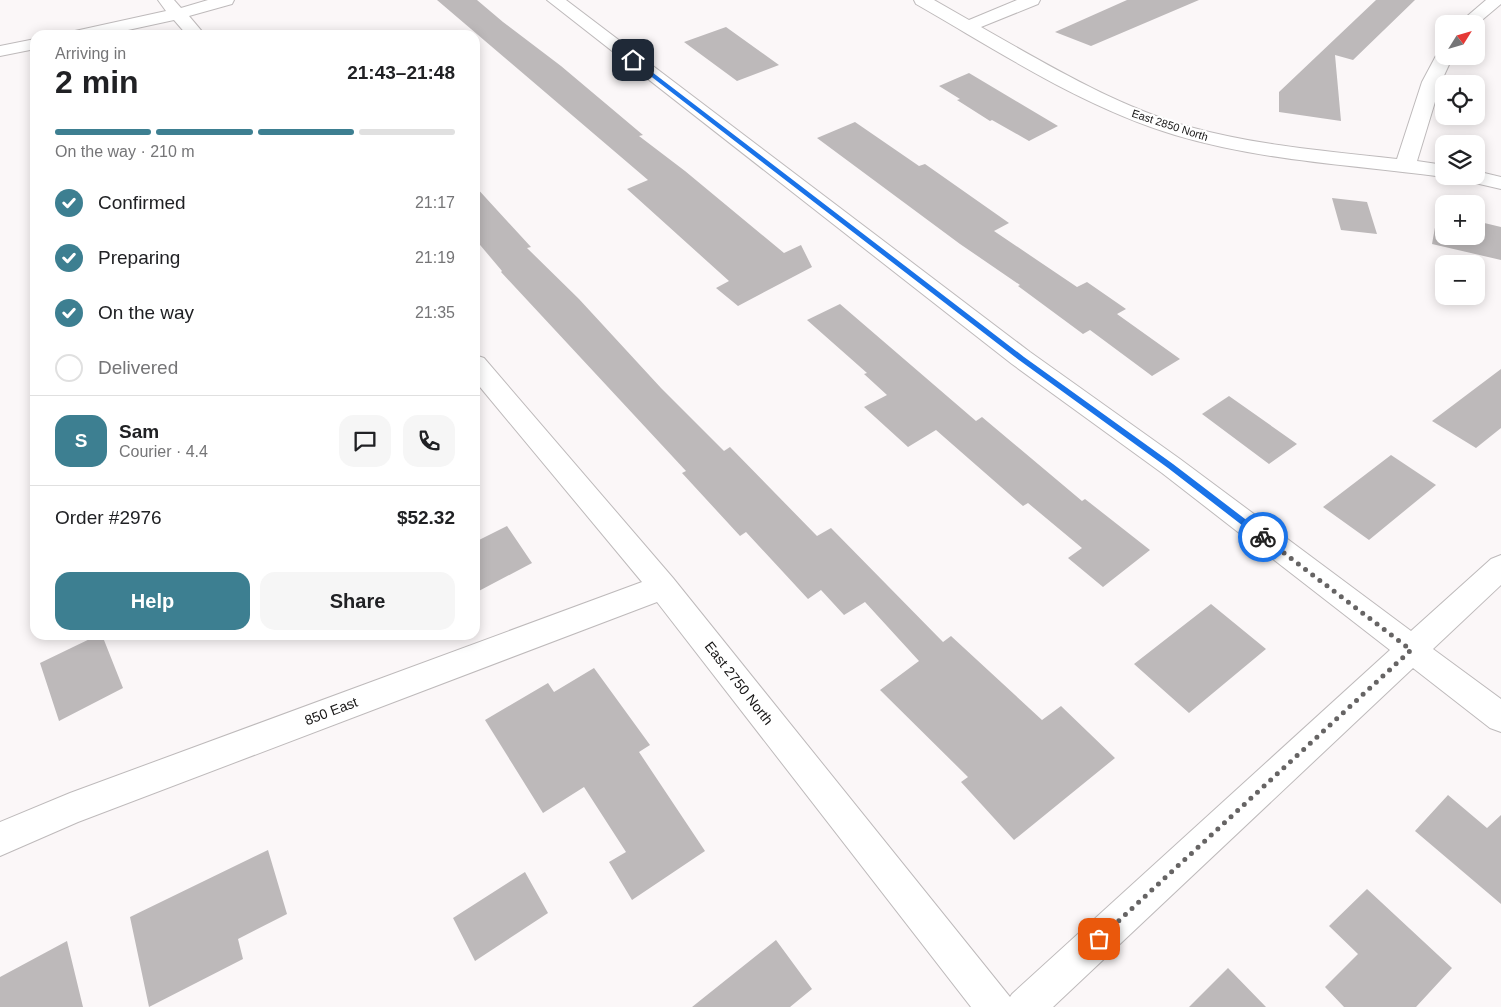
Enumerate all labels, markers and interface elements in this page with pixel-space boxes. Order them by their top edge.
north arrow [1435,15,1485,65]
map controls [1435,15,1485,305]
pin [612,39,654,81]
text: Arriving in [55,45,126,62]
icon: home [619,46,647,74]
text: 21:43–21:48 [347,62,455,83]
text: 2 min [55,64,139,100]
button: locate [1435,75,1485,125]
street label: East 2850 North [1130,107,1210,143]
button: layers [1435,135,1485,185]
text: On the way · 210 m [55,143,195,160]
icon: check [55,189,83,217]
text: Confirmed [98,192,186,213]
text: 21:17 [415,194,455,211]
button: + [1435,195,1485,245]
icon: check [55,244,83,272]
text: Preparing [98,247,180,268]
text: 21:19 [415,249,455,266]
button: − [1435,255,1485,305]
icon: check [55,299,83,327]
text: On the way [98,302,194,323]
text: 21:35 [415,304,455,321]
text: Delivered [98,357,178,378]
button: chat [339,415,391,467]
button: phone [403,415,455,467]
text: Sam [119,421,159,442]
text: S [75,430,87,451]
text: Courier · 4.4 [119,443,208,460]
text: Order #2976 [55,507,162,528]
text: $52.32 [397,507,455,528]
courier [1238,512,1288,562]
icon: bike [1249,523,1277,551]
button: Help [55,572,250,630]
button: Share [260,572,455,630]
street label: East 2750 North [702,638,776,728]
street label: 850 East [302,694,360,728]
pin [1078,918,1120,960]
icon: bag [1085,925,1113,953]

